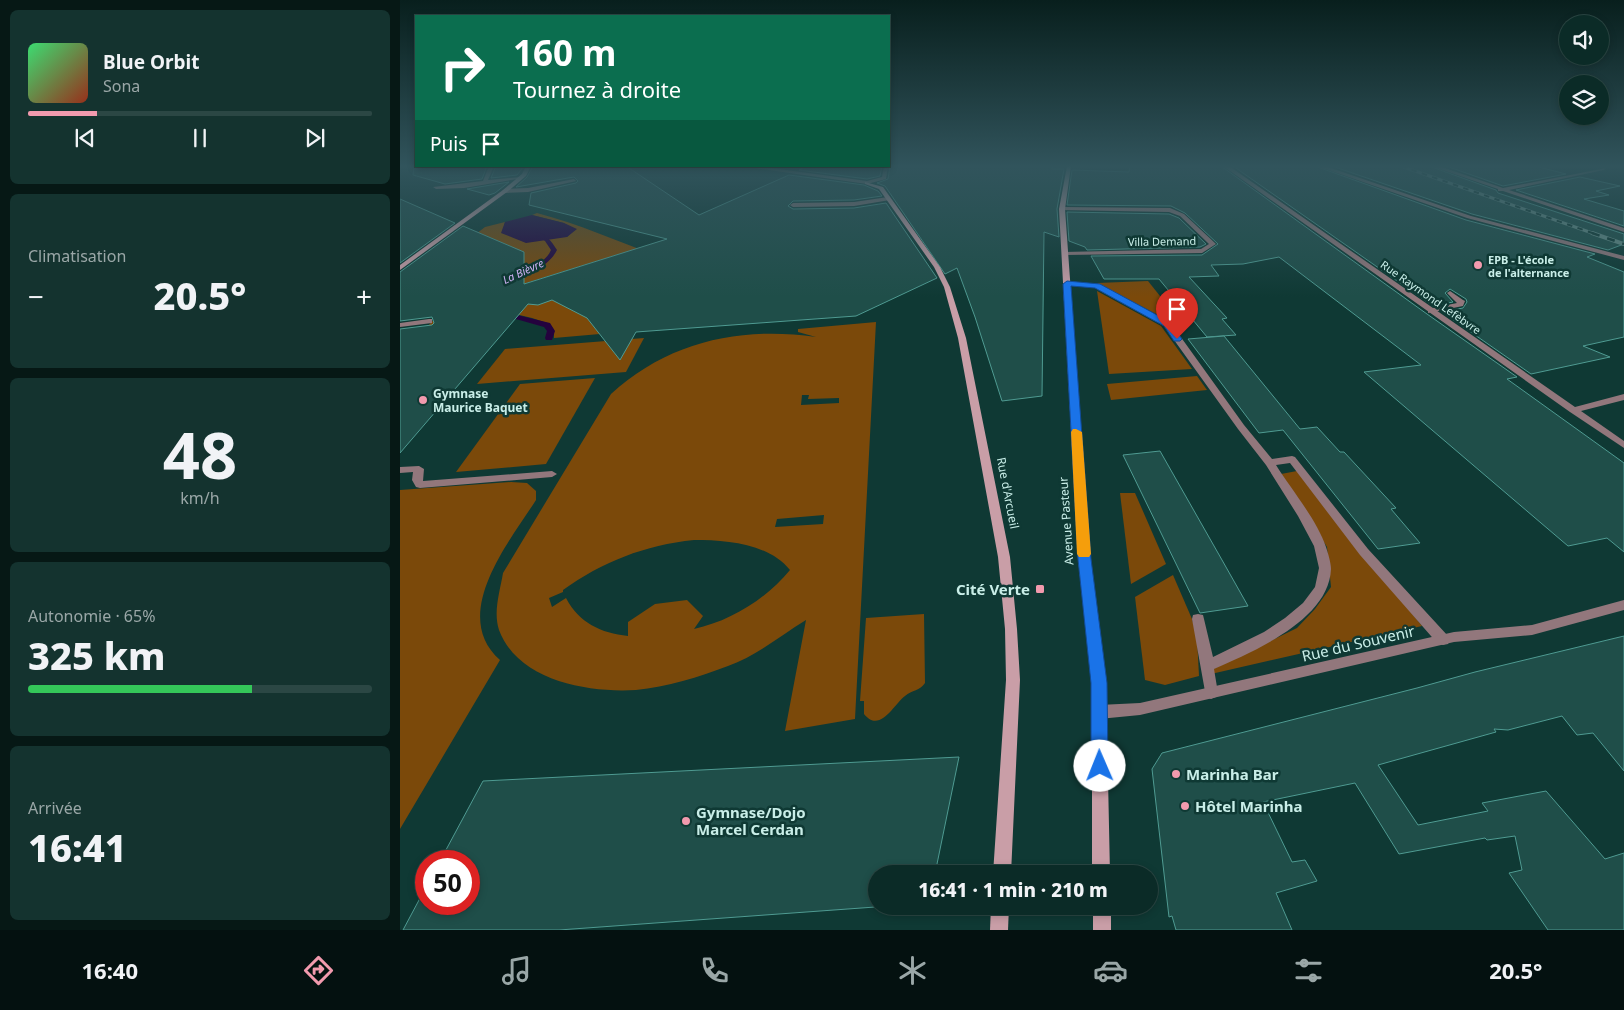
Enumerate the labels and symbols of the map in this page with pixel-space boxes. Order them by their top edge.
street label: Villa Demand [1128,233,1196,249]
place label: EPB - L'école de l'alternance [1488,252,1570,280]
water label: La Bièvre [500,255,547,287]
street label: Rue Raymond Lefèbvre [1378,257,1484,337]
marker: EPB - L'école de l'alternance [1472,259,1484,271]
pin [1156,288,1198,339]
place label: Gymnase Maurice Baquet [433,385,528,416]
marker: Gymnase Maurice Baquet [417,394,429,406]
street label: Rue d'Arcueil [993,456,1023,530]
street label: Avenue Pasteur [1054,476,1078,566]
place label: Cité Verte [956,579,1030,599]
marker: Cité Verte [1034,583,1046,595]
street label: Rue du Souvenir [1300,620,1416,666]
position arrow [1073,739,1125,791]
place label: Marinha Bar [1186,764,1279,784]
marker: Marinha Bar [1170,768,1182,780]
place label: Hôtel Marinha [1195,796,1303,816]
marker: Hôtel Marinha [1179,800,1191,812]
place label: Gymnase/Dojo Marcel Cerdan [696,802,806,839]
marker: Gymnase/Dojo Marcel Cerdan [680,815,692,827]
speed limit sign: 50 [415,850,480,915]

